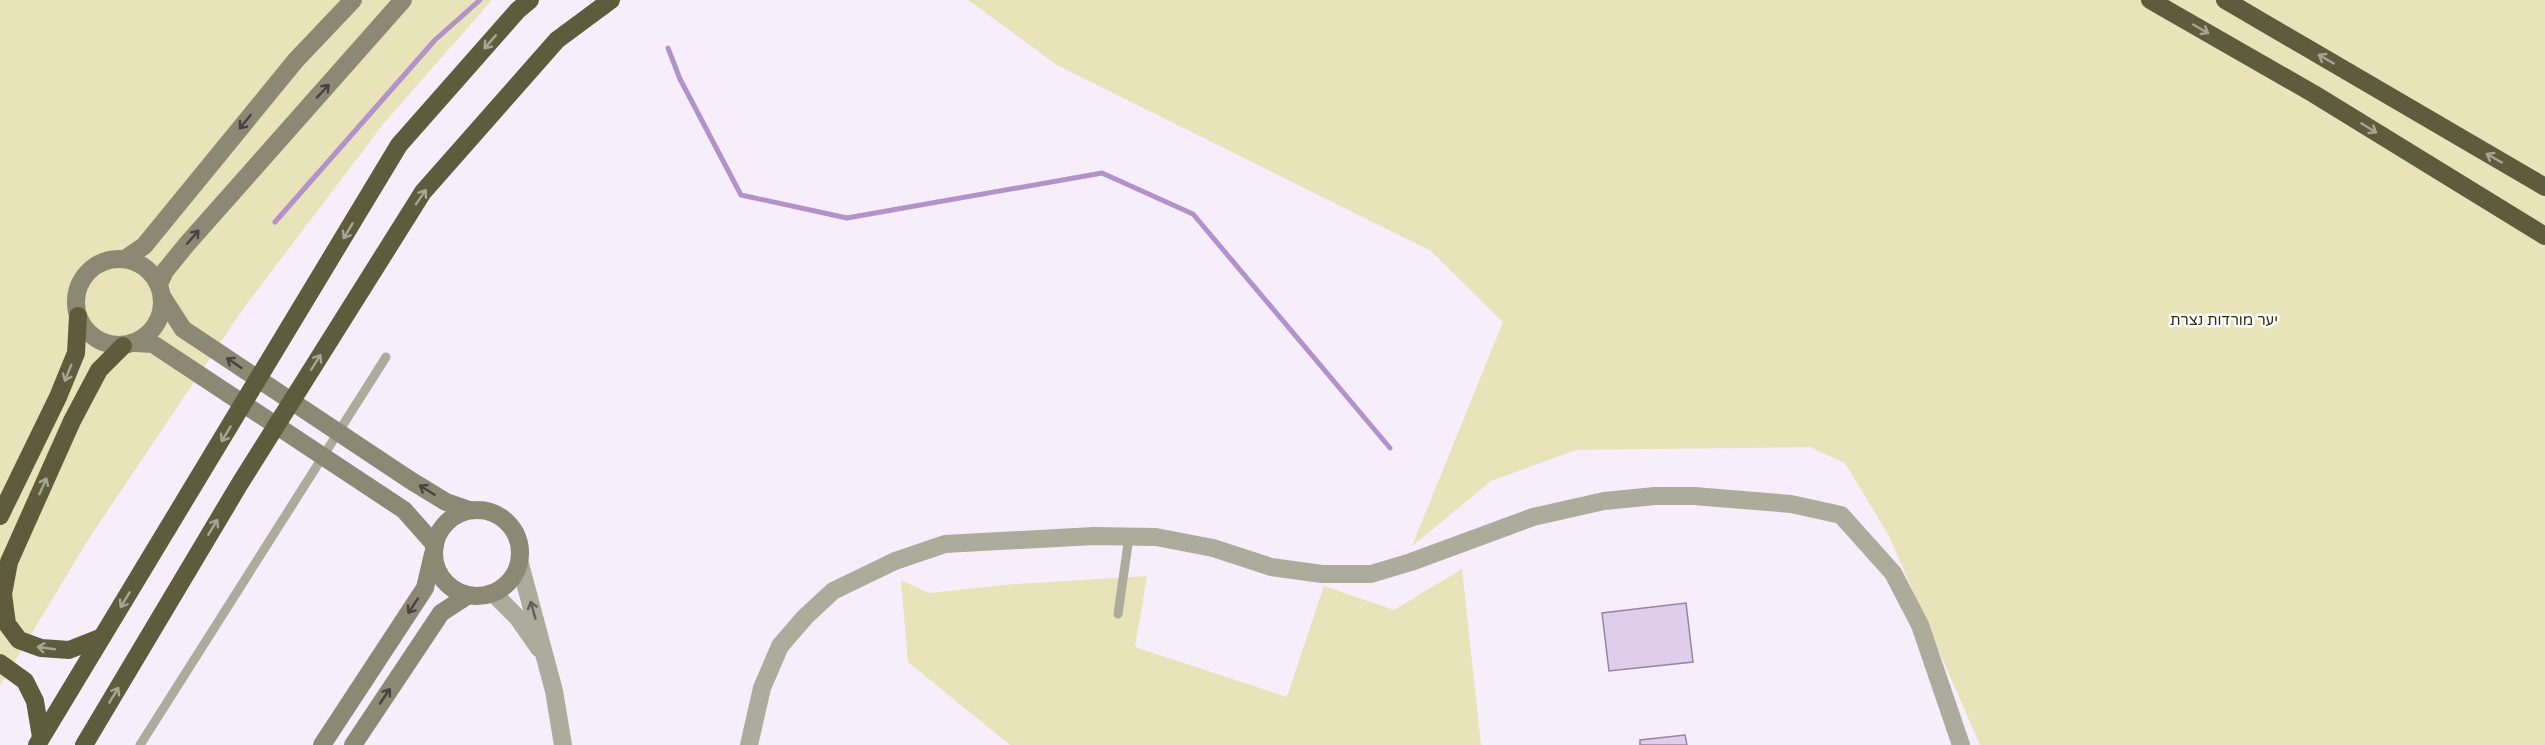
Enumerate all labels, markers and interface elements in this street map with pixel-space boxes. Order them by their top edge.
one-way arrow [2191,24,2209,35]
one-way arrow [483,34,496,50]
one-way arrow [2318,53,2335,65]
one-way arrow [316,84,330,99]
one-way arrow [238,114,251,130]
one-way arrow [2360,122,2377,134]
one-way arrow [2486,152,2504,163]
one-way arrow [415,189,427,206]
one-way arrow [342,222,354,239]
one-way arrow [186,230,200,245]
park label: יער מורדות נצרת [2170,311,2278,329]
one-way arrow [310,353,323,370]
one-way arrow [226,356,243,368]
one-way arrow [62,364,73,382]
one-way arrow [220,425,232,442]
one-way arrow [38,477,50,495]
one-way arrow [419,484,436,496]
one-way arrow [208,519,220,536]
one-way arrow [118,591,130,608]
one-way arrow [406,598,419,615]
one-way arrow [527,601,538,620]
one-way arrow [37,642,57,653]
one-way arrow [108,687,120,704]
one-way arrow [379,688,392,705]

